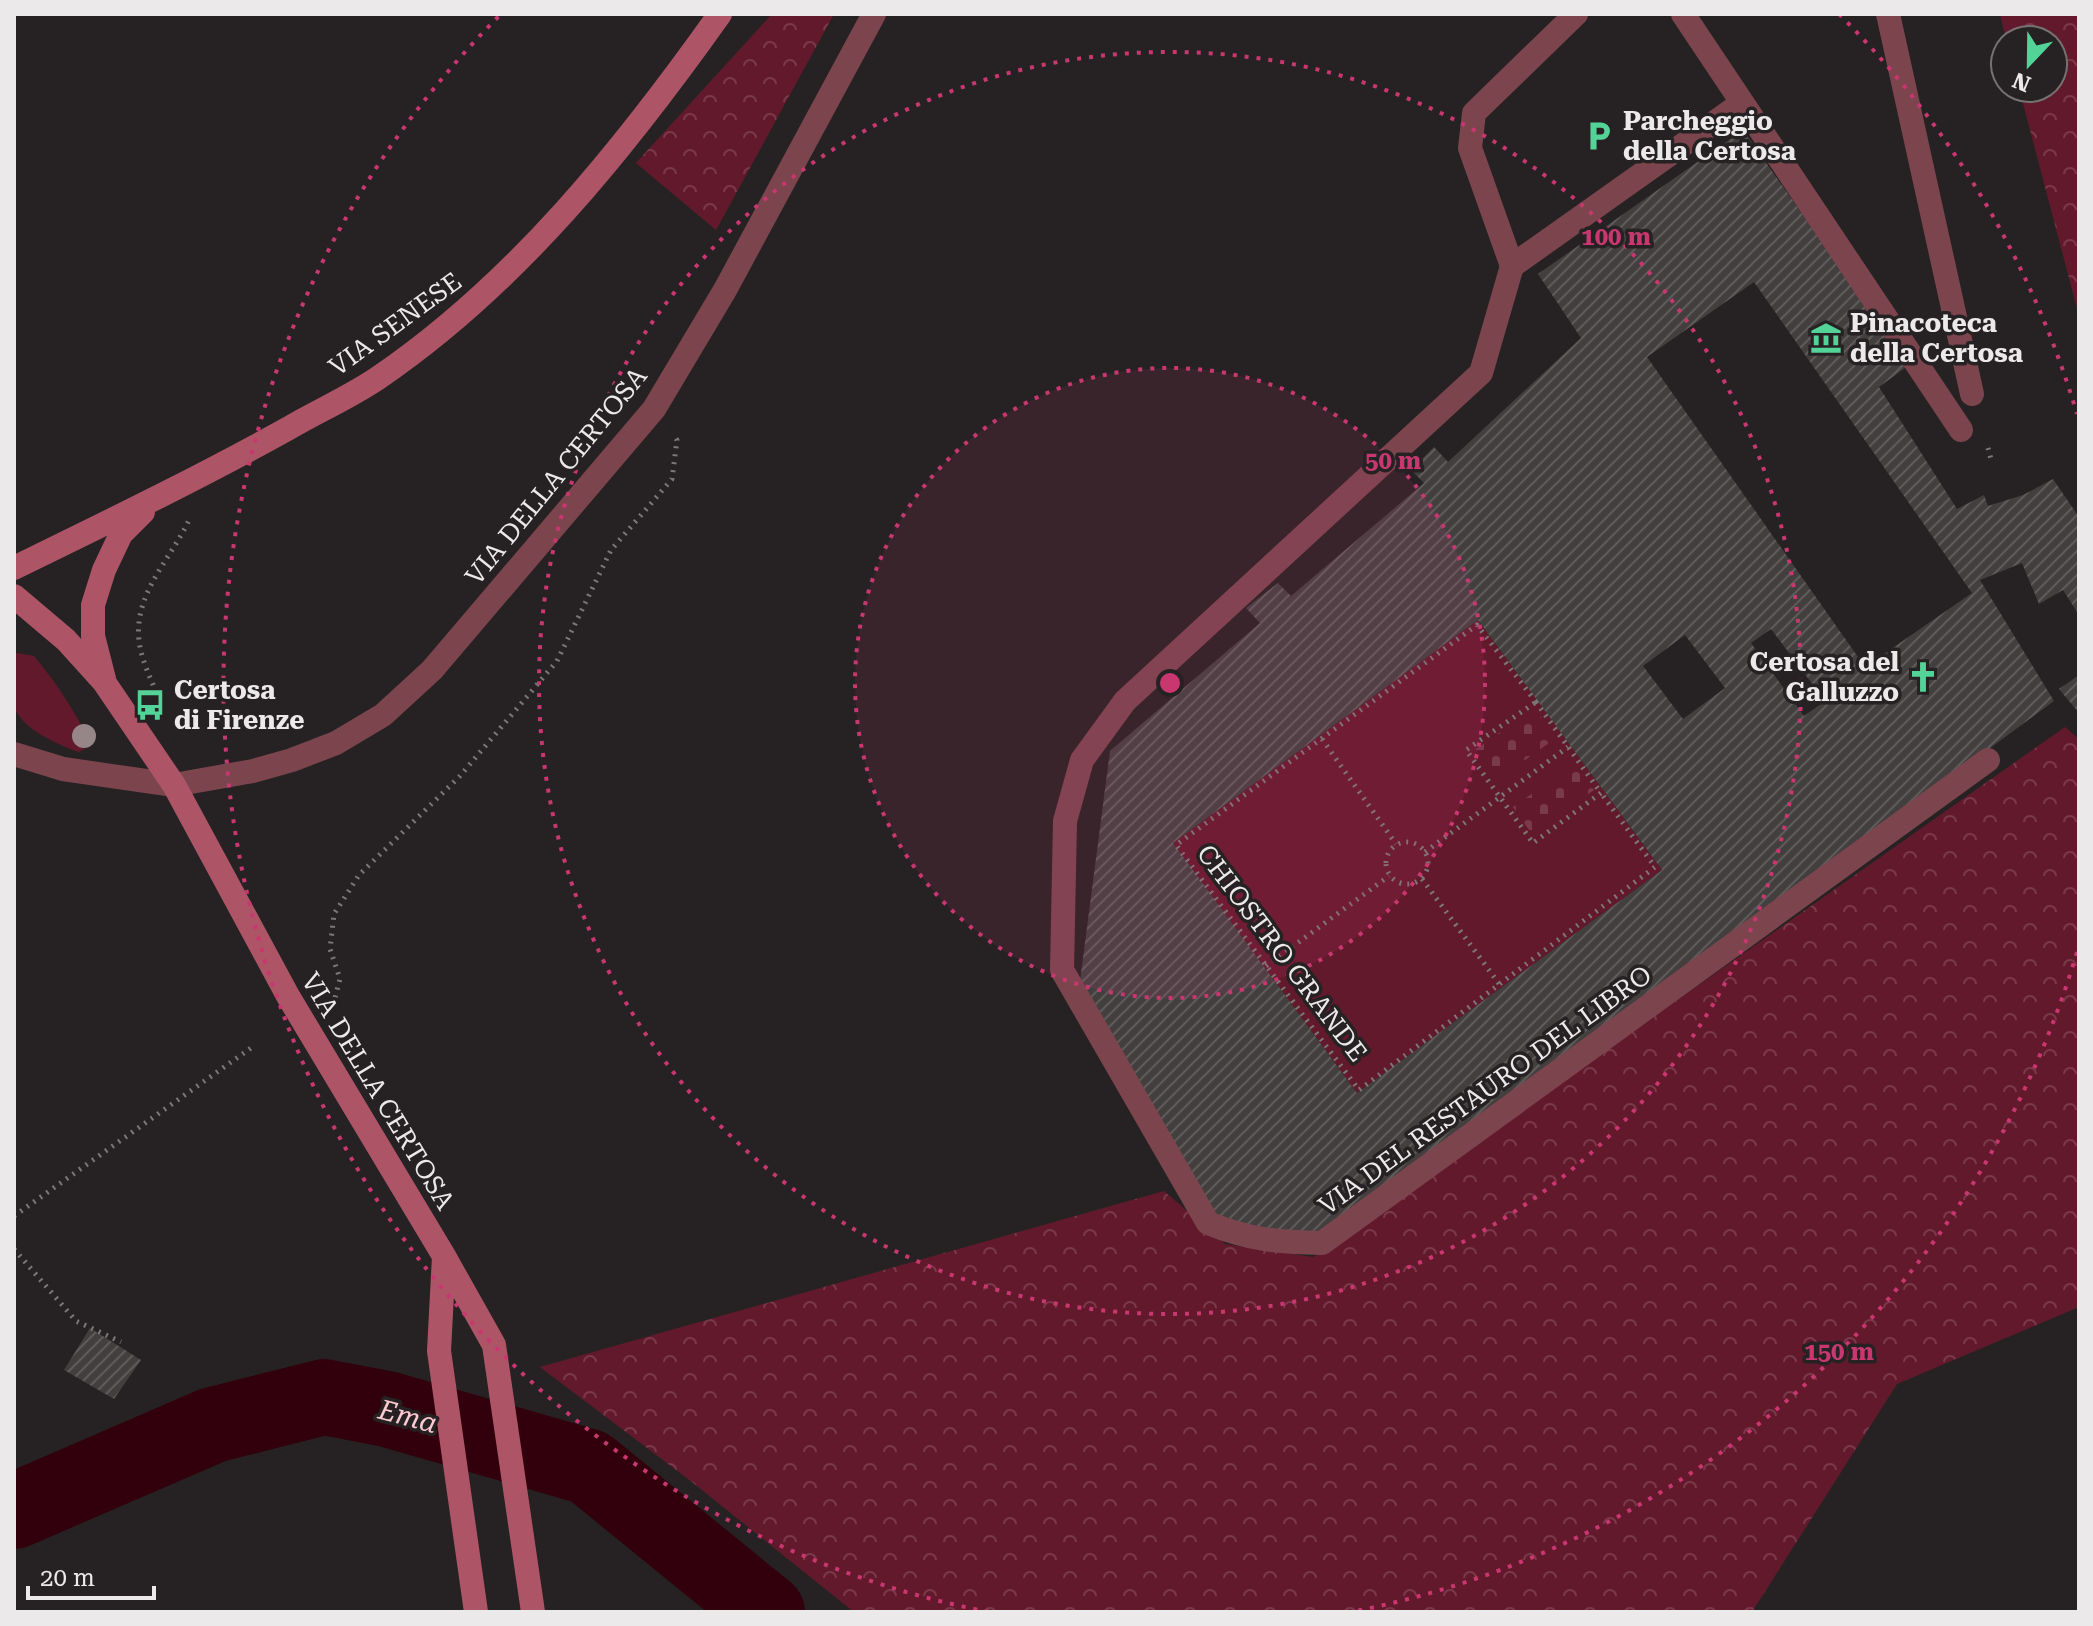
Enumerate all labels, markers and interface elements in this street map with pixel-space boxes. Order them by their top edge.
north arrow [1989,24,2069,104]
text: N [2009,67,2034,97]
place label: Parcheggio della Certosa [1623,106,1796,166]
parking icon: Parcheggio della Certosa [1582,119,1616,153]
text: 100 m [1581,223,1651,251]
street label: VIA SENESE [323,266,467,382]
place label: Pinacoteca della Certosa [1850,308,2023,368]
museum icon: Pinacoteca della Certosa [1809,321,1843,355]
street label: VIA DELLA CERTOSA [459,361,653,591]
text: 50 m [1365,447,1421,475]
place label: Certosa del Galluzzo [1750,647,1899,707]
church icon: Certosa del Galluzzo [1906,660,1940,694]
centre of rings [1156,669,1184,697]
place label: Certosa di Firenze [174,675,304,735]
bus stop icon: Certosa di Firenze [133,688,167,722]
street label: CHIOSTRO GRANDE [1191,839,1373,1067]
street label: VIA DEL RESTAURO DEL LIBRO [1313,959,1657,1221]
street label: VIA DELLA CERTOSA [295,967,461,1215]
text: 150 m [1804,1338,1874,1366]
water label: Ema [374,1393,441,1440]
scale bar [28,1550,154,1600]
text: 20 m [40,1564,95,1592]

